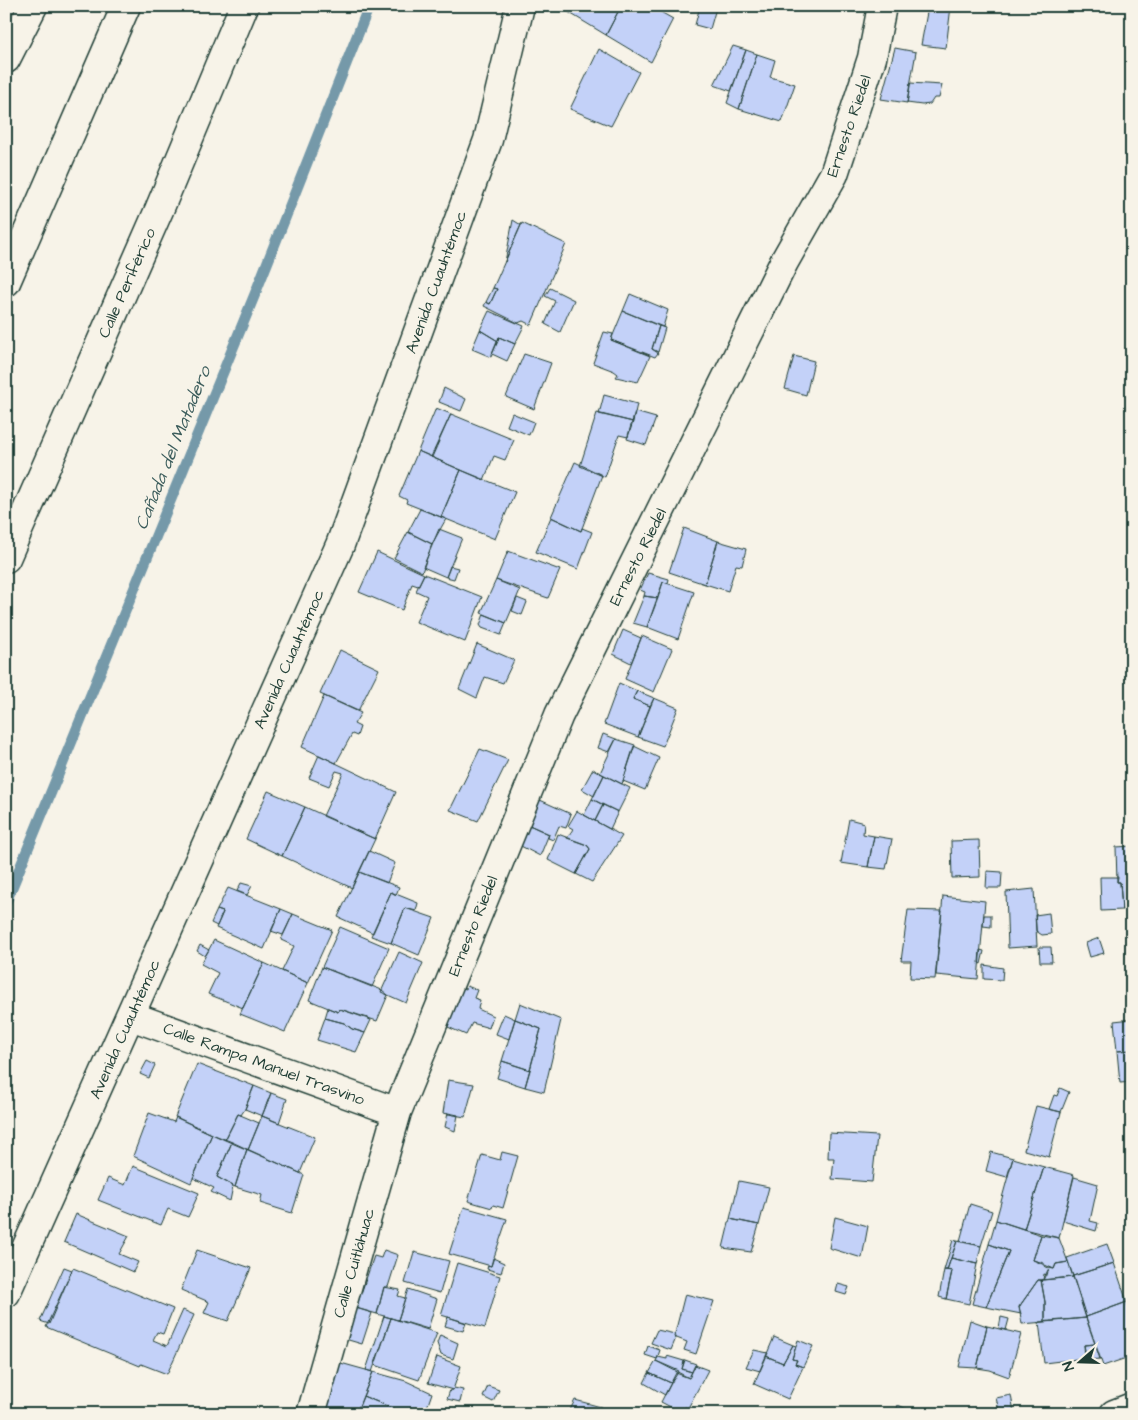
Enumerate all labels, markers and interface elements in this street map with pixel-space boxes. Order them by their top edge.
street label: Ernesto Riedel [821,72,877,180]
street label: Avenida Cuauhtémoc [400,207,472,357]
street label: Calle Periférico [93,225,161,341]
water label: Cañada del Matadero [129,361,218,533]
street label: Ernesto Riedel [604,504,672,610]
street label: Avenida Cuauhtémoc [248,586,330,732]
street label: Ernesto Riedel [443,872,503,980]
street label: Avenida Cuauhtémoc [84,956,166,1102]
street label: Calle Rampa Manuel Trasvino [160,1017,368,1111]
street label: Calle Cuitláhuac [328,1206,380,1320]
north arrow [1056,1338,1106,1388]
text: N [1058,1358,1080,1374]

